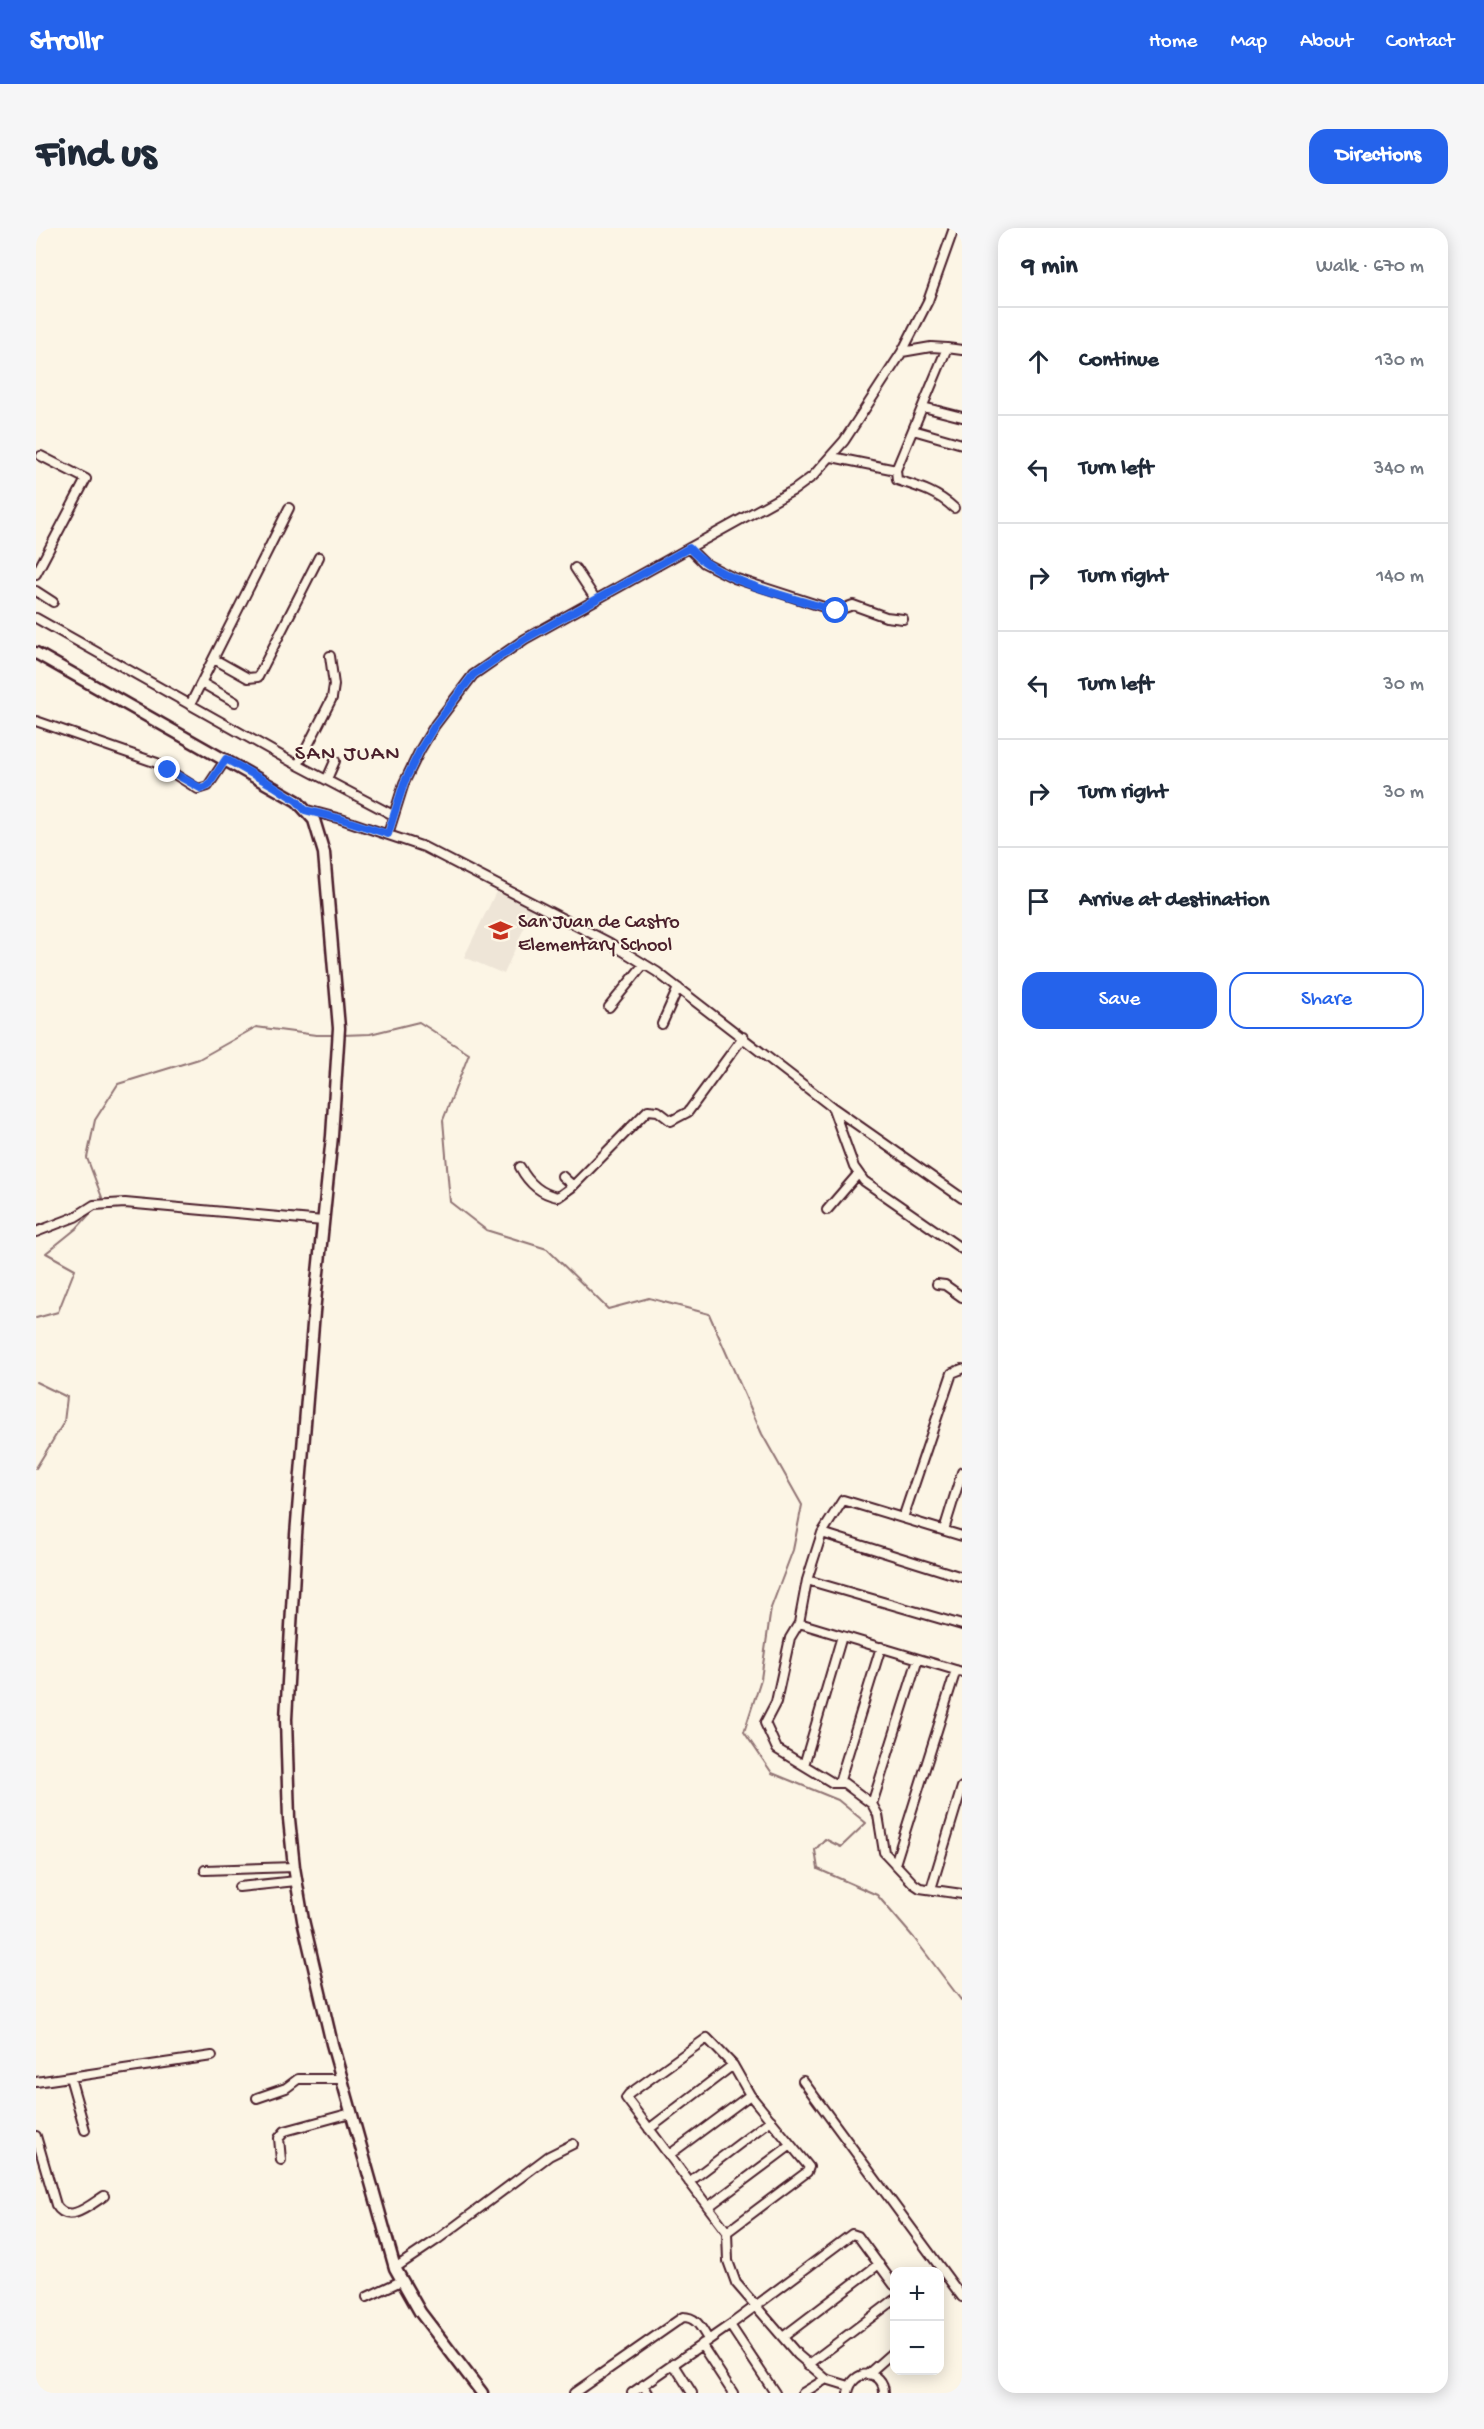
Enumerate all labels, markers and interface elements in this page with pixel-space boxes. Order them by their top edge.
text: Strollr [30,26,101,59]
text: Home [1149,30,1197,55]
text: Map [1230,30,1267,55]
text: About [1300,30,1353,55]
text: Contact [1386,30,1454,55]
button: Directions [1309,129,1448,184]
text: Find us [36,132,156,181]
text: 9 min [1022,252,1078,283]
text: Walk · 670 m [1316,256,1424,279]
icon: ahead [1022,345,1055,378]
text: Continue [1079,348,1159,374]
text: 130 m [1375,350,1424,373]
icon: left [1022,453,1055,486]
text: Turn left [1079,456,1153,482]
text: 340 m [1374,458,1424,481]
icon: right [1022,561,1055,594]
text: Turn right [1079,564,1167,590]
text: 140 m [1376,566,1424,589]
route start [822,597,848,623]
icon: left [1022,669,1055,702]
text: Turn left [1079,672,1153,698]
text: 30 m [1383,674,1424,697]
district label: SAN JUAN [295,742,401,768]
route end [154,756,180,782]
icon: right [1022,777,1055,810]
text: Turn right [1079,780,1167,806]
text: 30 m [1383,782,1424,805]
icon: arrive [1022,885,1055,918]
text: Arrive at destination [1079,888,1269,914]
place label: San Juan de Castro Elementary School [518,912,680,958]
school or university icon: San Juan de Castro Elementary School [487,918,513,944]
button: Save [1022,972,1217,1029]
button: Share [1229,972,1424,1029]
map controls [890,2267,944,2375]
button: + [890,2267,944,2321]
button: − [890,2321,944,2375]

